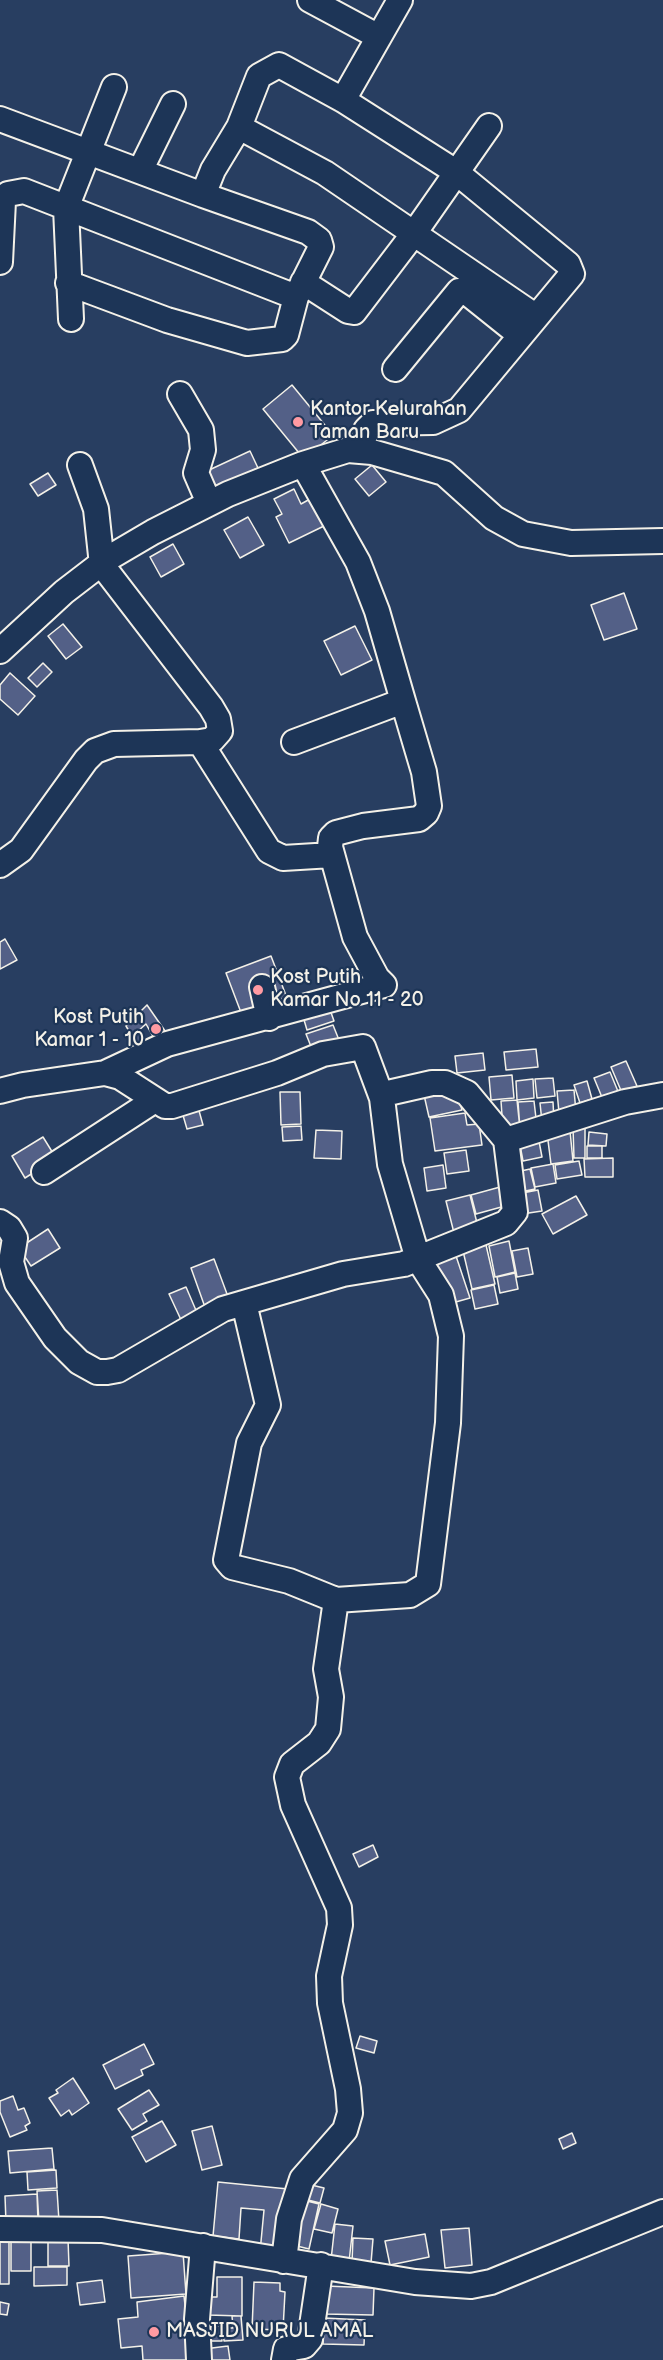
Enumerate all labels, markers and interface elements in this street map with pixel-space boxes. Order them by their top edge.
place label: Kantor Kelurahan Taman Baru [310,398,467,445]
marker: Kantor Kelurahan Taman Baru [291,415,305,429]
place label: Kost Putih Kamar No 11 - 20 [270,966,423,1013]
marker: Kost Putih Kamar No 11 - 20 [251,983,265,997]
place label: Kost Putih Kamar 1 - 10 [34,1006,144,1053]
marker: Kost Putih Kamar 1 - 10 [149,1022,163,1036]
place label: MASJID NURUL AMAL [166,2320,373,2344]
marker: MASJID NURUL AMAL [147,2325,161,2339]

